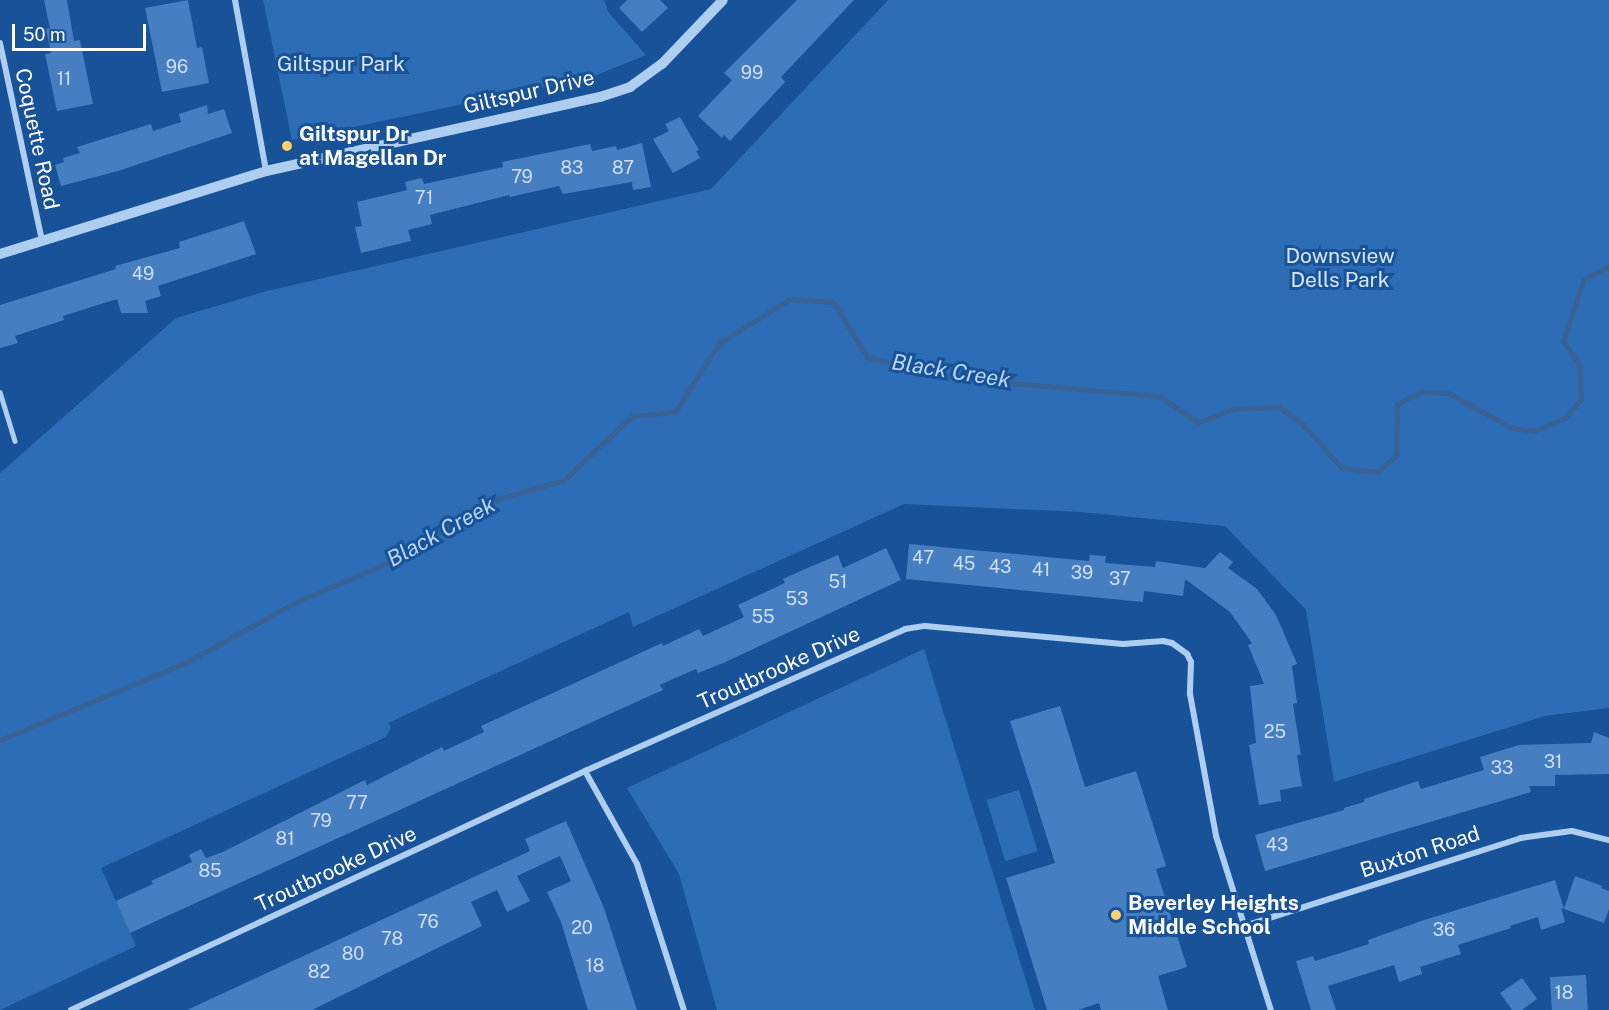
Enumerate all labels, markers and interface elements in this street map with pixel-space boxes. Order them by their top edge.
scale bar [15,12,148,50]
text: 50 m [23,24,66,45]
park label: Giltspur Park [277,51,405,77]
house number: 96 [166,56,188,78]
house number: 99 [741,62,763,84]
street label: Giltspur Drive [461,65,597,119]
street label: Coquette Road [10,66,64,212]
house number: 11 [57,68,71,90]
place label: Giltspur Dr at Magellan Dr [299,121,446,171]
marker: Giltspur Dr at Magellan Dr [280,139,294,153]
house number: 83 [561,157,583,179]
house number: 87 [612,157,634,179]
house number: 79 [511,166,533,188]
house number: 71 [415,187,433,209]
park label: Downsview Dells Park [1285,243,1395,293]
house number: 49 [132,263,154,285]
water label: Black Creek [890,349,1012,393]
water label: Black Creek [382,491,500,573]
house number: 47 [912,547,934,569]
house number: 45 [953,553,975,575]
house number: 43 [989,556,1011,578]
house number: 41 [1032,559,1050,581]
house number: 39 [1071,562,1093,584]
house number: 37 [1109,568,1131,590]
house number: 51 [829,571,847,593]
house number: 53 [786,588,808,610]
house number: 55 [751,606,775,628]
street label: Troutbrooke Drive [694,621,864,715]
house number: 25 [1264,721,1286,743]
house number: 31 [1544,751,1562,773]
house number: 33 [1491,757,1513,779]
house number: 77 [346,792,368,814]
house number: 79 [310,810,332,832]
street label: Troutbrooke Drive [251,821,421,917]
street label: Buxton Road [1357,821,1483,883]
house number: 81 [276,828,294,850]
house number: 43 [1266,834,1288,856]
house number: 85 [198,860,222,882]
place label: Beverley Heights Middle School [1128,890,1299,940]
marker: Beverley Heights Middle School [1109,908,1123,922]
house number: 76 [417,911,439,933]
house number: 20 [571,917,593,939]
house number: 36 [1433,919,1455,941]
house number: 78 [381,928,403,950]
house number: 80 [342,943,364,965]
house number: 18 [586,955,604,977]
house number: 82 [308,961,330,983]
house number: 18 [1555,982,1573,1004]

